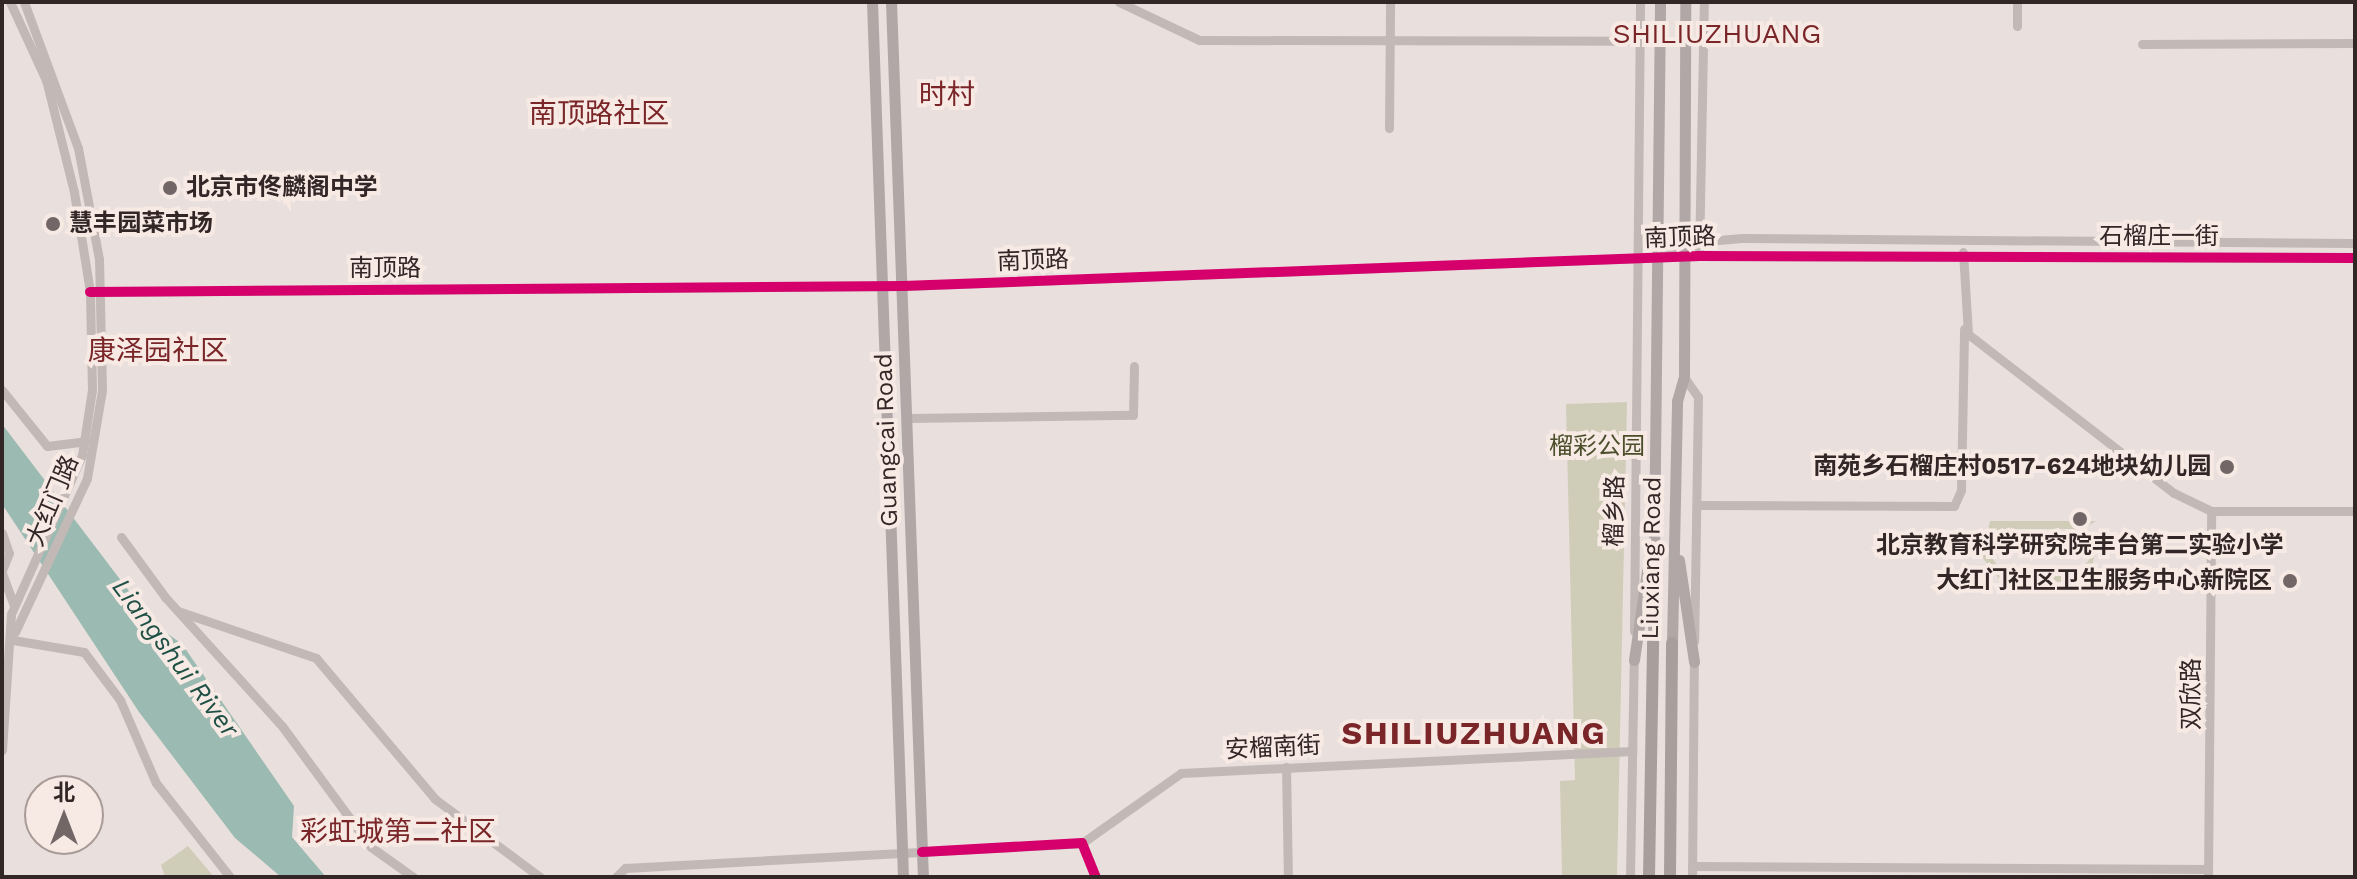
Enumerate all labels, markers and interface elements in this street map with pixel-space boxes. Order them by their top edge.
district label: SHILIUZHUANG [1601,17,1833,51]
district label: 时村 [919,78,975,112]
district label: 南顶路社区 [529,97,669,131]
place label: 北京市佟麟阁中学 [186,174,378,202]
marker: 北京市佟麟阁中学 [161,179,179,197]
place label: 慧丰园菜市场 [69,210,213,238]
marker: 慧丰园菜市场 [44,215,62,233]
street label: 南顶路 [1644,222,1716,254]
street label: 石榴庄一街 [2099,223,2219,251]
street label: 南顶路 [997,245,1069,277]
street label: 南顶路 [349,255,421,283]
district label: 康泽园社区 [88,334,228,368]
street label: Guangcai Road [870,353,904,527]
park label: 榴彩公园 [1549,433,1645,461]
street label: 大红门路 [21,451,85,551]
place label: 南苑乡石榴庄村0517-624地块幼儿园 [1812,453,2211,481]
marker: 南苑乡石榴庄村0517-624地块幼儿园 [2218,458,2236,476]
street label: 榴乡路 [1600,475,1630,547]
street label: Liuxiang Road [1636,476,1668,640]
marker: 北京教育科学研究院丰台第二实验小学 [2071,510,2089,528]
place label: 北京教育科学研究院丰台第二实验小学 [1876,532,2284,560]
place label: 大红门社区卫生服务中心新院区 [1936,567,2272,595]
marker: 大红门社区卫生服务中心新院区 [2279,570,2301,592]
water label: Liangshui River [105,572,245,744]
street label: 双欣路 [2178,658,2206,730]
district label: SHILIUZHUANG [1341,714,1607,752]
street label: 安榴南街 [1224,731,1322,765]
north arrow [24,775,104,855]
text: 北 [53,780,75,805]
district label: 彩虹城第二社区 [300,815,496,849]

